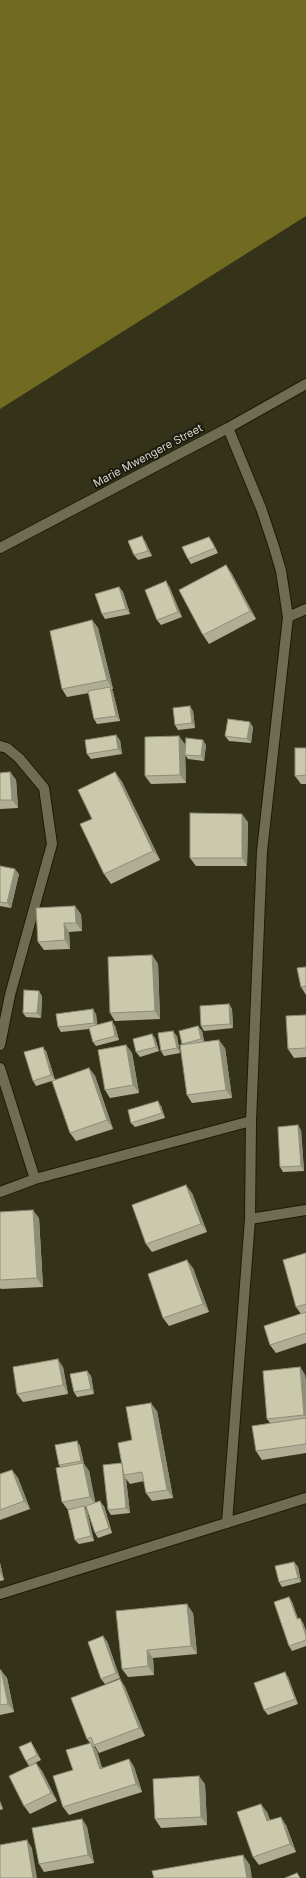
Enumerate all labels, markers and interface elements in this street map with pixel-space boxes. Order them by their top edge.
street label: Marie Mwengere Street [91,422,205,490]

